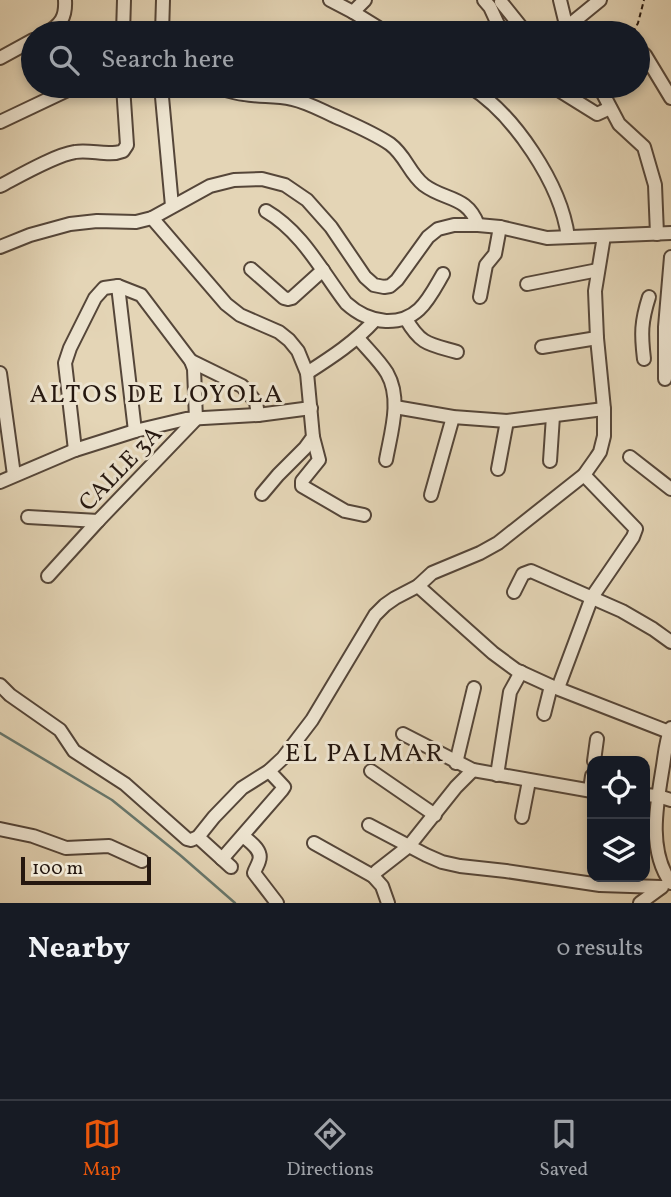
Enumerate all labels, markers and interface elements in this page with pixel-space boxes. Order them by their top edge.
search box [21,21,650,98]
icon: search [45,41,83,79]
text: Search here [101,42,234,78]
district label: ALTOS DE LOYOLA [29,377,285,413]
street label: CALLE 3A [72,419,171,520]
district label: EL PALMAR [285,736,445,772]
map controls [587,756,650,882]
button: locate [587,756,650,819]
button: layers [587,819,650,882]
scale bar [21,854,150,886]
text: 100 m [32,856,83,882]
text: Nearby [28,928,130,970]
text: 0 results [556,933,643,965]
tab: Map [83,1115,121,1183]
tab: Directions [287,1115,374,1183]
tab: Saved [539,1115,588,1183]

